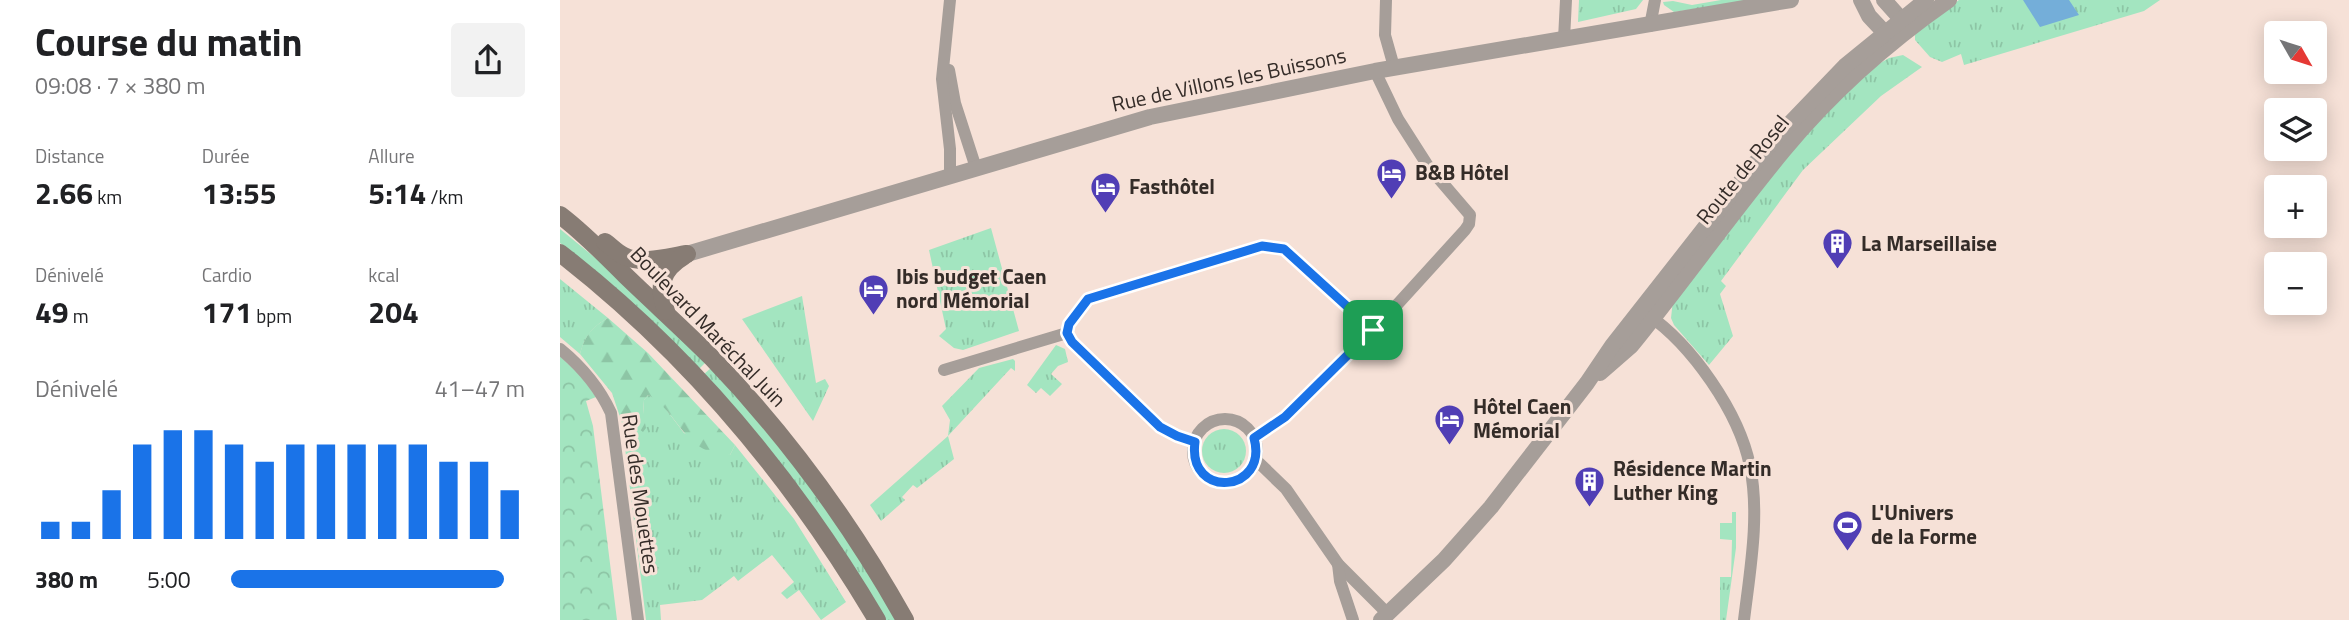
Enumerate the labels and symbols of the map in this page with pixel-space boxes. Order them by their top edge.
north arrow [2264,21,2328,84]
street label: Rue de Villons les Buissons [1109,39,1349,120]
street label: Route de Rosel [1688,108,1797,231]
hotel icon: B&B Hôtel [1375,156,1409,200]
place label: B&B Hôtel [1415,156,1509,188]
hotel icon: Fasthôtel [1089,170,1123,214]
place label: Fasthôtel [1129,170,1215,202]
building icon: La Marseillaise [1821,227,1855,271]
place label: La Marseillaise [1861,227,1997,259]
street label: Boulevard Maréchal Juin [623,239,794,414]
place label: Ibis budget Caen nord Mémorial [896,260,1047,316]
hotel icon: Ibis budget Caen nord Mémorial [856,272,890,316]
pin [1343,300,1403,360]
place label: Hôtel Caen Mémorial [1473,390,1571,446]
hotel icon: Hôtel Caen Mémorial [1433,402,1467,446]
street label: Rue des Mouettes [614,412,668,576]
place label: Résidence Martin Luther King [1613,452,1772,508]
building icon: Résidence Martin Luther King [1573,464,1607,508]
place label: L'Univers de la Forme [1871,496,1977,552]
sports icon: L'Univers de la Forme [1831,508,1865,552]

